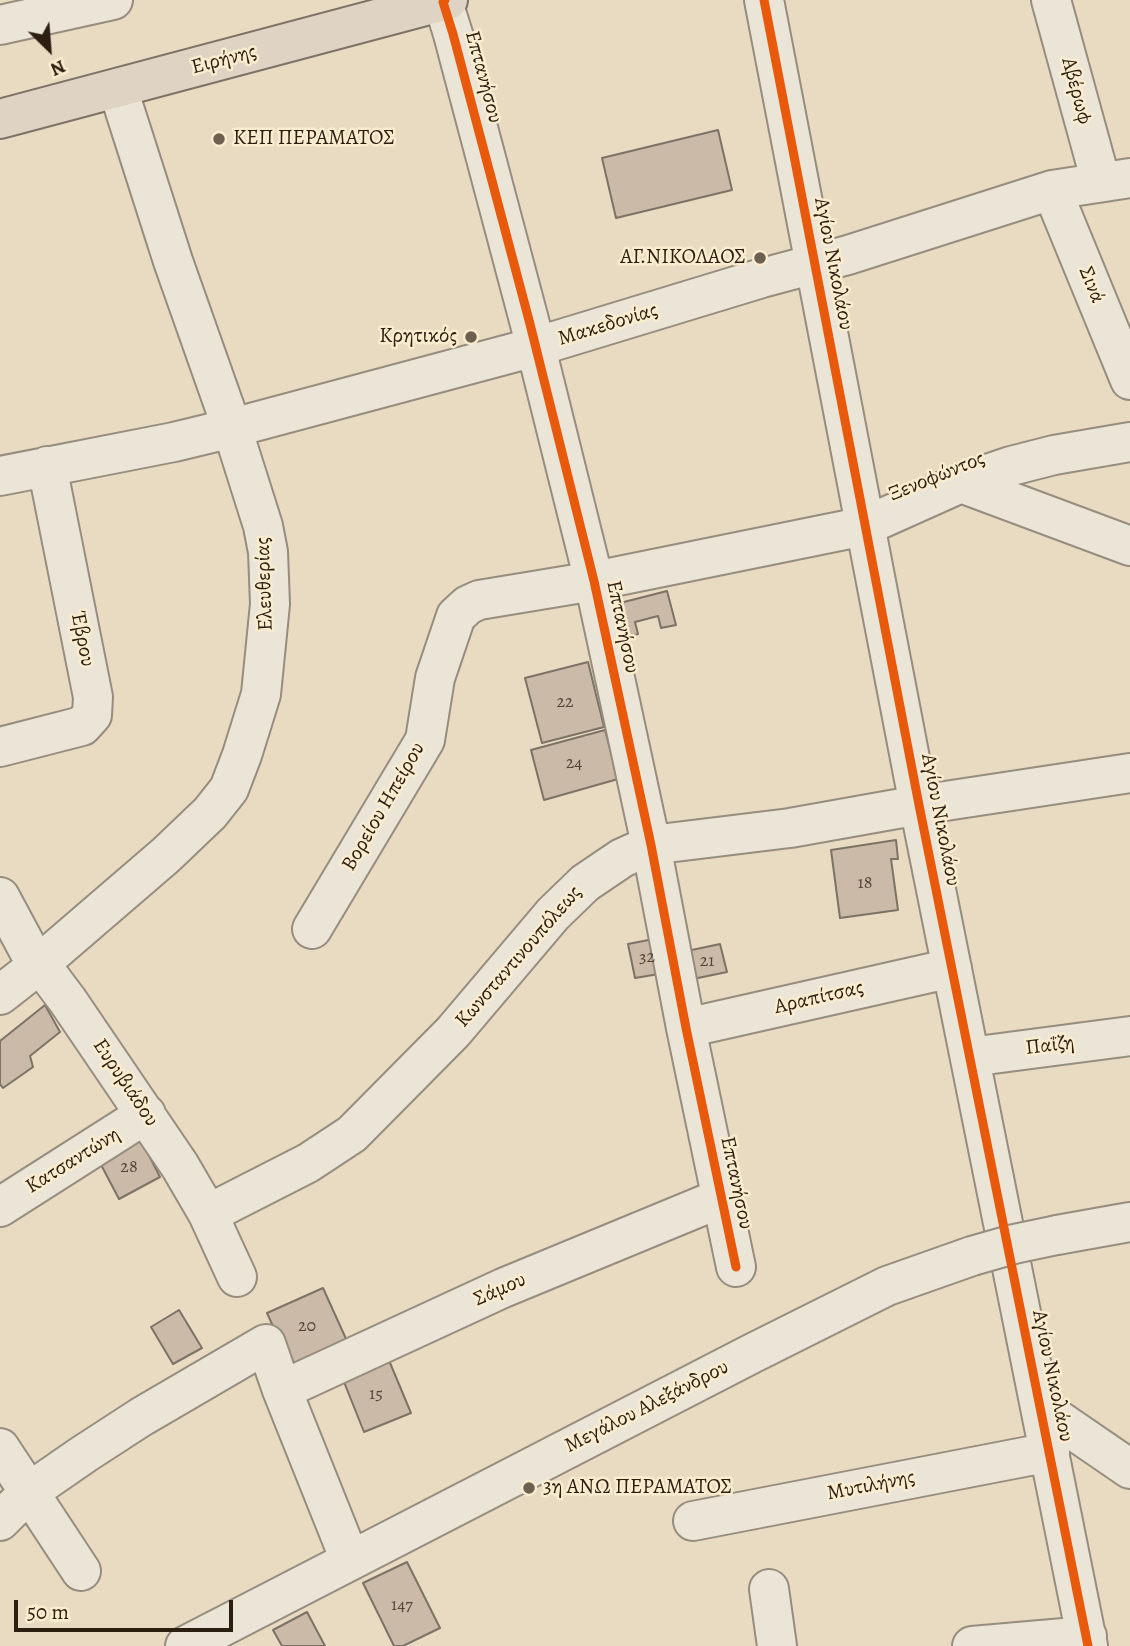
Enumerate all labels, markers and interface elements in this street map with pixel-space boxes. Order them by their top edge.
north arrow [14,14,84,84]
street label: Επτανήσου [459,28,507,126]
street label: Ειρήνης [189,39,259,81]
text: N [46,53,70,83]
street label: Αβέρωφ [1055,55,1097,127]
place label: ΚΕΠ ΠΕΡΑΜΑΤΟΣ [233,126,395,152]
marker: ΚΕΠ ΠΕΡΑΜΑΤΟΣ [211,131,227,147]
street label: Αγίου Νικολάου [808,196,858,332]
place label: ΑΓ.ΝΙΚΟΛΑΟΣ [620,245,746,271]
marker: ΑΓ.ΝΙΚΟΛΑΟΣ [752,250,768,266]
street label: Σινά [1072,263,1110,307]
street label: Μακεδονίας [555,298,661,352]
place label: Κρητικός [379,324,457,350]
marker: Κρητικός [463,329,479,345]
street label: Ξενοφώντος [885,446,989,508]
street label: Ελευθερίας [251,537,279,631]
street label: Επτανήσου [600,578,644,676]
street label: Έβρου [64,609,100,669]
house number: 22 [556,692,574,714]
street label: Βορείου Ηπείρου [337,738,431,876]
street label: Αγίου Νικολάου [915,752,965,888]
house number: 24 [566,753,582,775]
house number: 18 [858,873,872,895]
street label: Κωνσταντινουπόλεως [450,881,588,1033]
house number: 32 [639,947,655,969]
house number: 21 [700,951,714,973]
street label: Αραπίτσας [772,976,866,1020]
street label: Παΐζη [1024,1031,1076,1061]
street label: Ευρυβιάδου [87,1034,163,1132]
street label: Κατσαντώνη [21,1122,125,1200]
street label: Επτανήσου [714,1134,758,1232]
house number: 28 [120,1157,138,1179]
street label: Σάμου [470,1267,530,1313]
street label: Αγίου Νικολάου [1026,1308,1078,1444]
house number: 20 [298,1316,316,1338]
street label: Μεγάλου Αλεξάνδρου [561,1355,733,1459]
house number: 15 [369,1384,383,1406]
street label: Μυτιλήνης [825,1465,917,1507]
place label: 3η ΑΝΩ ΠΕΡΑΜΑΤΟΣ [543,1475,732,1501]
marker: 3η ΑΝΩ ΠΕΡΑΜΑΤΟΣ [521,1480,537,1496]
scale bar [18,1586,236,1630]
house number: 147 [391,1595,413,1617]
text: 50 m [27,1598,69,1626]

